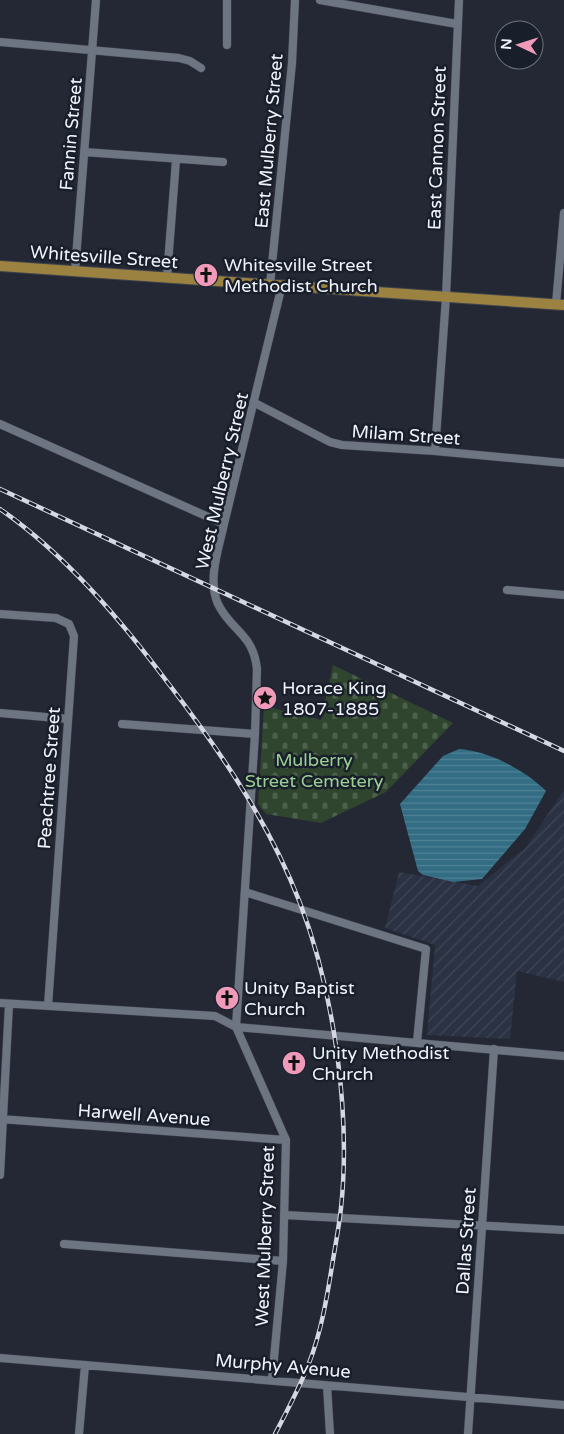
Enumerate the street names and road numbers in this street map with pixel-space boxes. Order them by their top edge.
street label: East Mulberry Street [250,53,288,229]
street label: East Cannon Street [423,65,451,230]
street label: Fannin Street [55,77,87,191]
street label: Whitesville Street [29,241,179,273]
street label: West Mulberry Street [191,390,253,572]
street label: Milam Street [351,420,461,450]
street label: Peachtree Street [33,706,65,850]
street label: Harwell Avenue [77,1099,211,1131]
street label: West Mulberry Street [251,1145,279,1327]
street label: Dallas Street [451,1187,481,1295]
street label: Murphy Avenue [214,1349,352,1383]

